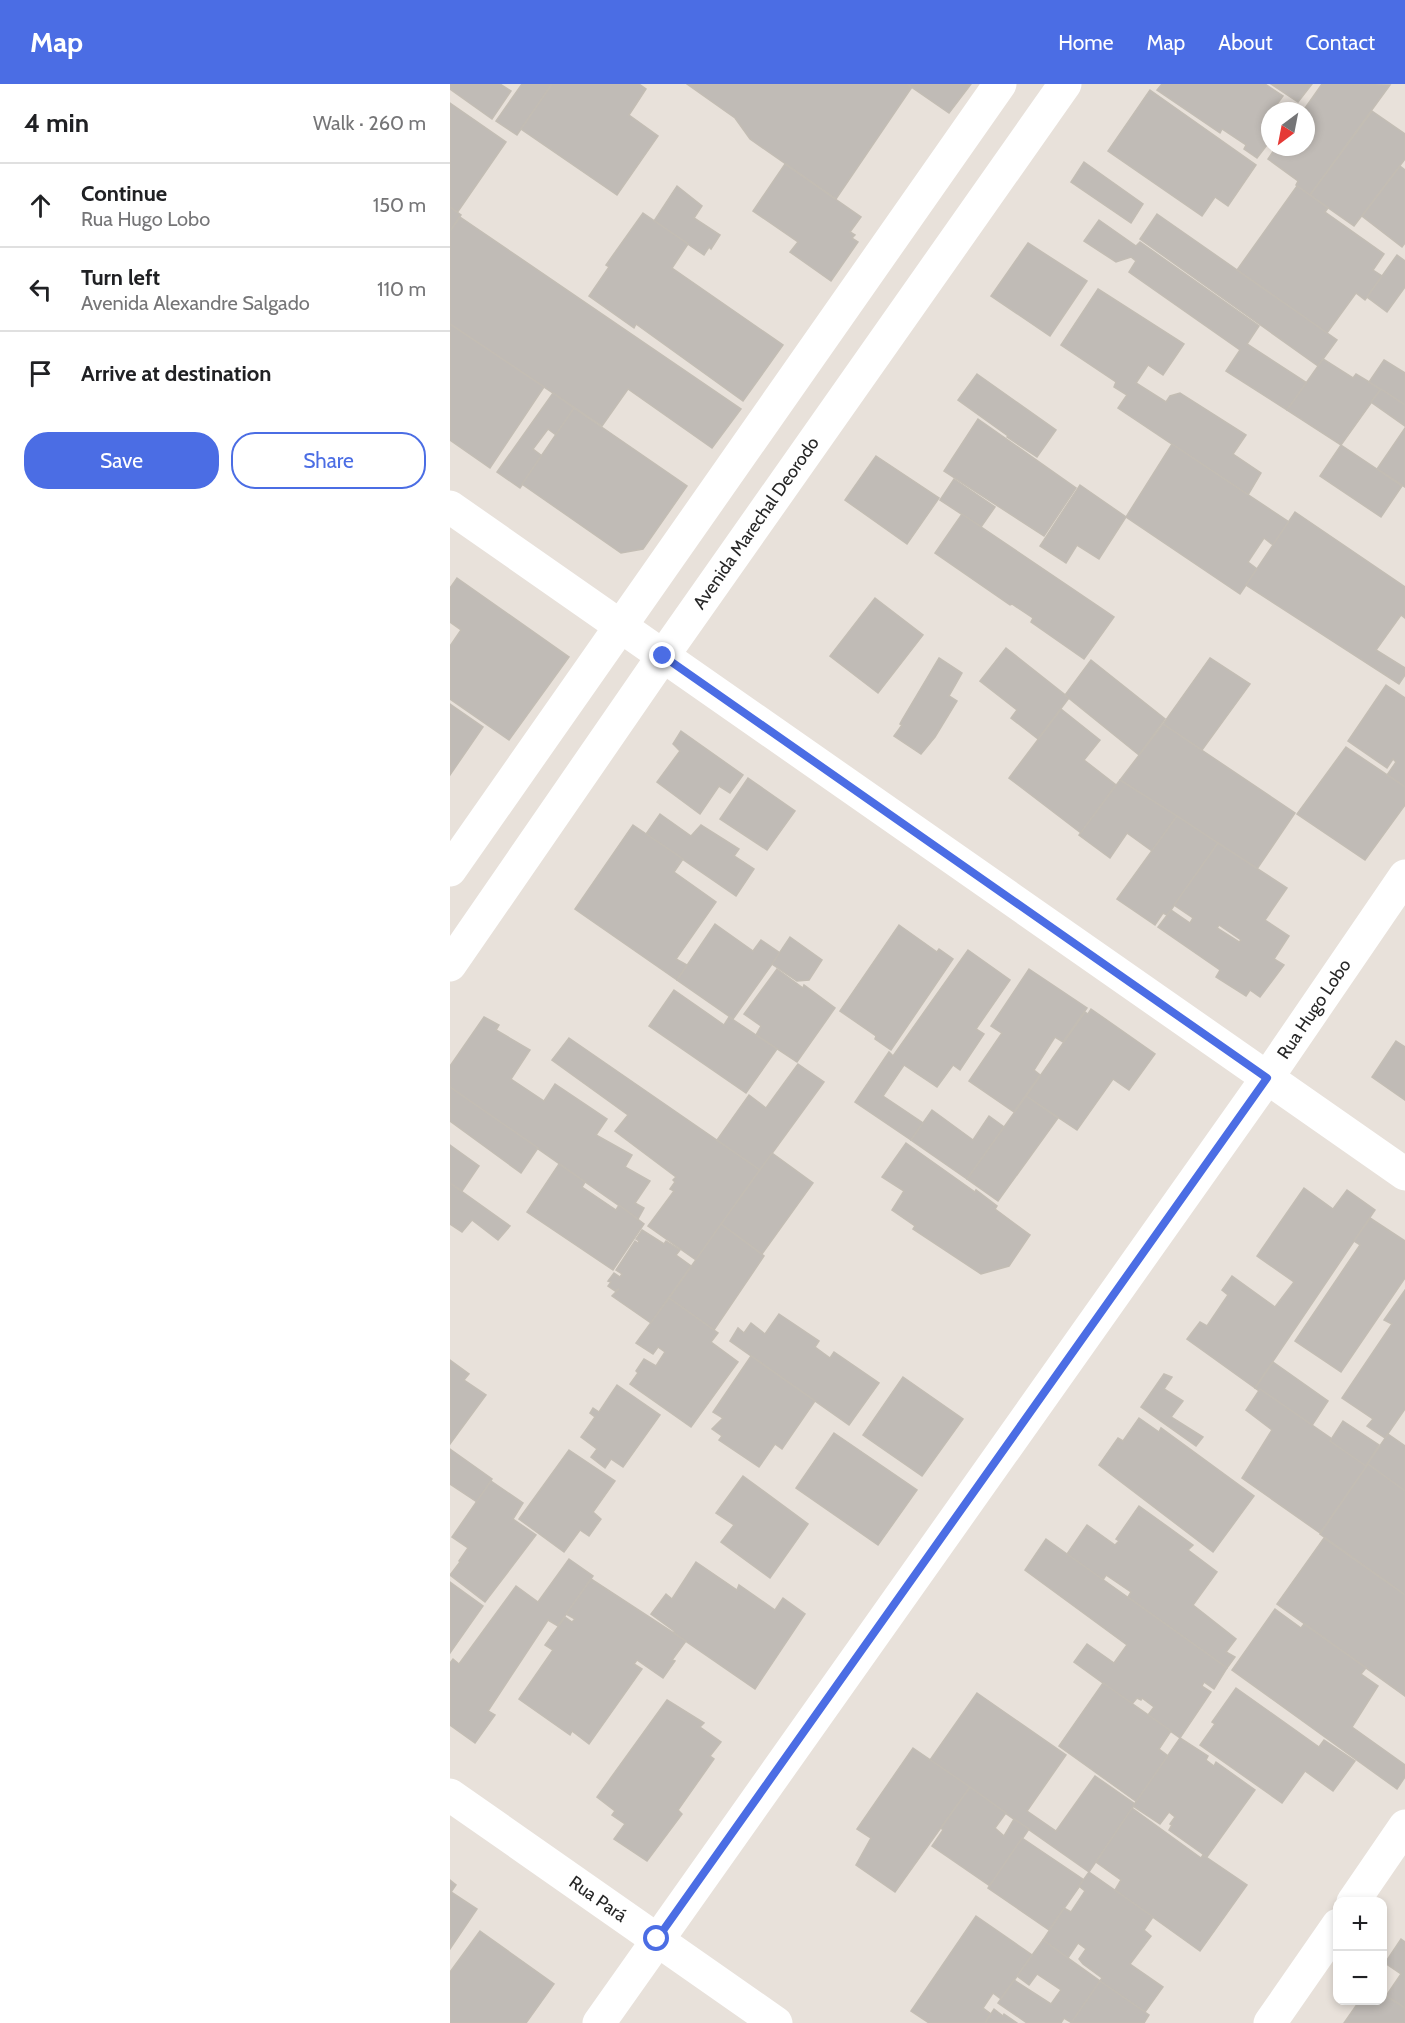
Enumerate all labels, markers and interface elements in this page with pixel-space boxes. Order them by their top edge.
text: Map [30,25,83,59]
text: Home [1058,30,1114,55]
text: Map [1147,30,1185,55]
text: About [1218,30,1272,55]
text: Contact [1305,30,1375,55]
north arrow [1261,102,1315,156]
text: 4 min [24,107,89,139]
text: Walk · 260 m [313,111,426,135]
text: Continue [81,180,167,207]
icon: ahead [24,189,57,222]
text: 150 m [373,193,426,217]
text: Rua Hugo Lobo [81,207,210,231]
text: Turn left [81,264,160,291]
icon: left [24,273,57,306]
text: 110 m [377,277,426,301]
text: Avenida Alexandre Salgado [81,291,310,315]
icon: arrive [24,357,57,390]
text: Arrive at destination [81,360,271,387]
button: Save [24,432,219,489]
button: Share [231,432,426,489]
street label: Avenida Marechal Deorodo [688,433,824,613]
route end [649,642,675,668]
street label: Rua Hugo Lobo [1272,955,1356,1063]
street label: Rua Pará [565,1871,631,1927]
map controls [1333,1897,1387,2005]
button: + [1333,1897,1387,1951]
route start [643,1925,669,1951]
button: − [1333,1951,1387,2005]

